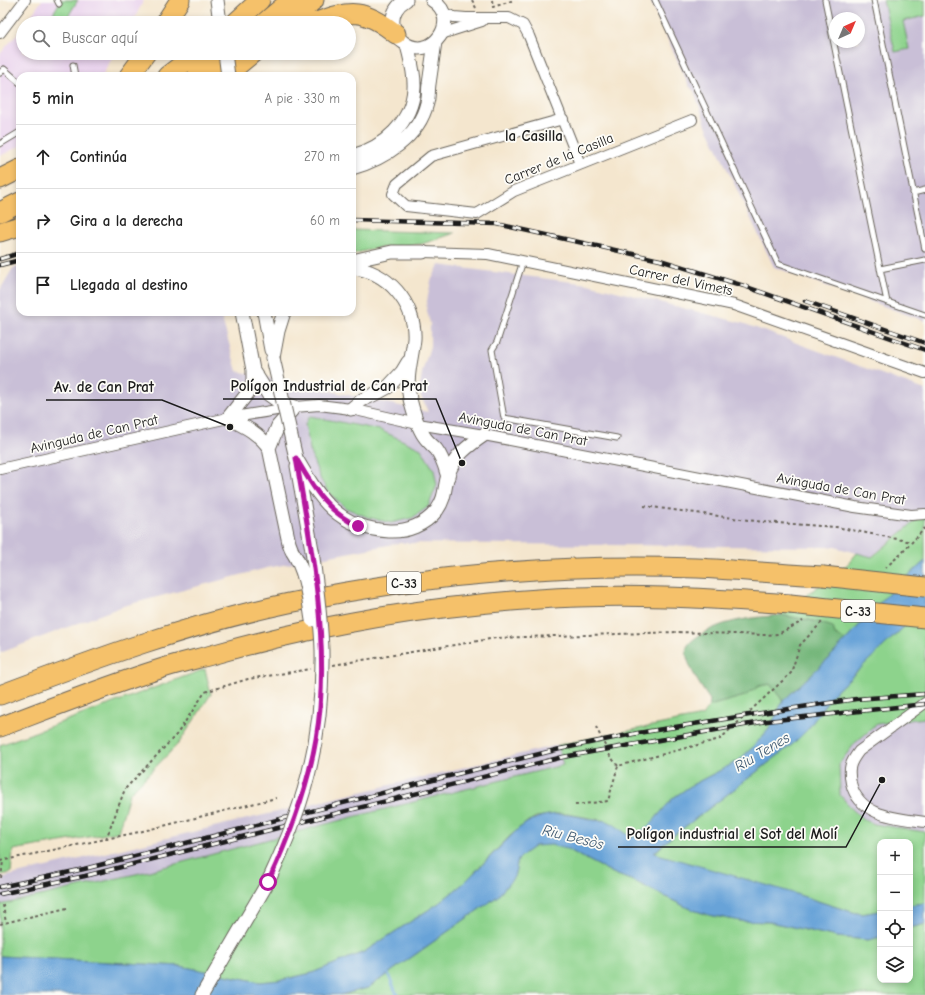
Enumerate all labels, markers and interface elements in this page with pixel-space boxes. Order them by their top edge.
north arrow [829,12,865,48]
search box [16,16,356,60]
icon: search [30,27,52,49]
text: Buscar aquí [62,29,138,47]
text: 5 min [32,89,74,108]
text: A pie · 330 m [265,91,340,106]
district label: la Casilla [505,127,563,145]
street label: Carrer de la Casilla [502,129,616,189]
icon: ahead [32,146,54,168]
text: Continúa [70,148,127,166]
text: 270 m [304,149,340,164]
icon: right [32,210,54,232]
text: Gira a la derecha [70,212,183,230]
text: 60 m [310,213,340,228]
street label: Carrer del Vimets [628,261,734,299]
icon: arrive [32,274,54,296]
text: Llegada al destino [70,276,188,294]
callout: Polígon Industrial de Can Prat [223,372,436,399]
callout: Av. de Can Prat [46,373,162,400]
text: Polígon Industrial de Can Prat [230,377,429,395]
text: Av. de Can Prat [54,378,155,396]
street label: Avinguda de Can Prat [457,408,590,450]
street label: Avinguda de Can Prat [29,411,160,457]
street label: Avinguda de Can Prat [775,469,908,509]
route end [349,517,367,535]
road number: C-33 [387,572,421,594]
road number: C-33 [841,600,875,622]
water label: Riu Tenes [731,728,794,776]
callout: Polígon industrial el Sot del Molí [618,820,846,847]
water label: Riu Besòs [541,821,606,853]
text: Polígon industrial el Sot del Molí [626,825,838,843]
map controls [877,839,913,983]
button: + [877,839,913,875]
route start [259,873,277,891]
button: − [877,875,913,911]
button: locate [877,911,913,947]
button: layers [877,947,913,983]

